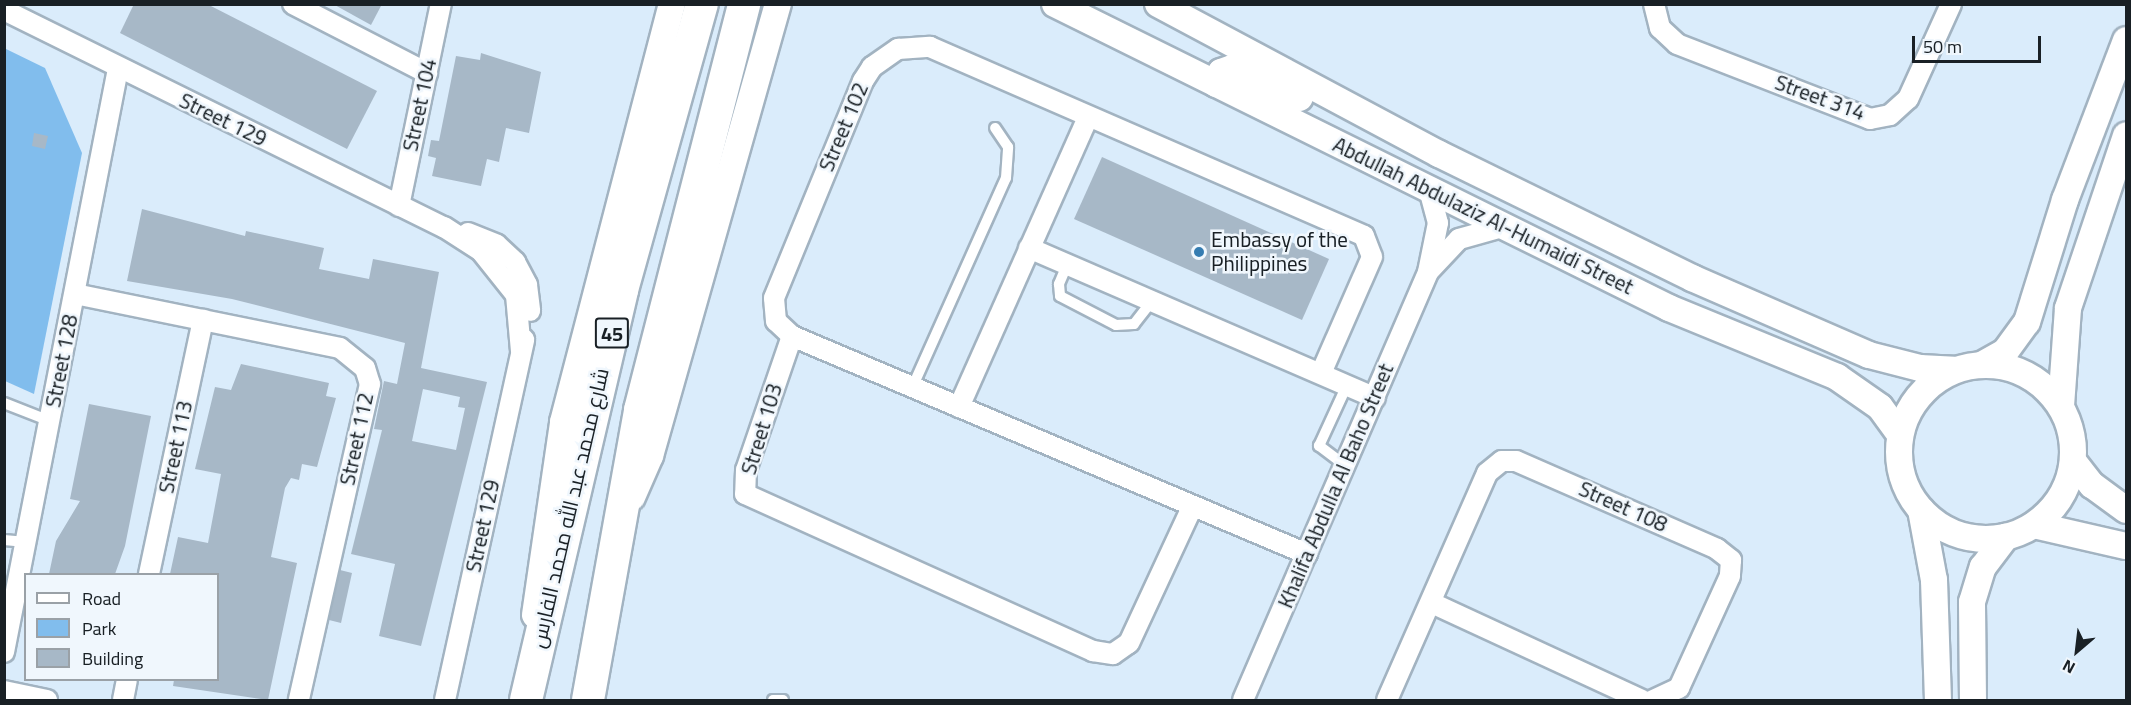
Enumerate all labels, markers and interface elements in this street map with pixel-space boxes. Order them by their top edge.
scale bar [1915,24,2044,62]
text: 50 m [1923,30,1962,63]
street label: Street 104 [398,56,442,154]
street label: Street 314 [1771,70,1869,126]
street label: Street 102 [814,79,874,175]
street label: Street 129 [175,88,271,152]
street label: Abdullah Abdulaziz Al-Humaidi Street [1329,132,1637,300]
place label: Embassy of the Philippines [1211,227,1348,277]
marker: Embassy of the Philippines [1192,245,1206,259]
street label: Street 128 [41,312,83,410]
road number: 45 [594,316,630,350]
street label: Khalifa Abdulla Al Baho Street [1273,360,1399,612]
street label: شارع محمد عبد الله محمد الفارس [525,366,615,650]
street label: Street 103 [736,380,788,478]
street label: Street 112 [335,390,379,488]
street label: Street 113 [154,398,198,496]
street label: Street 108 [1575,476,1671,538]
street label: Street 129 [461,477,505,575]
legend [24,573,219,681]
text: Road [82,582,121,615]
text: Park [82,612,116,645]
north arrow [2047,621,2107,681]
text: Building [82,642,143,675]
text: N [2057,651,2080,683]

